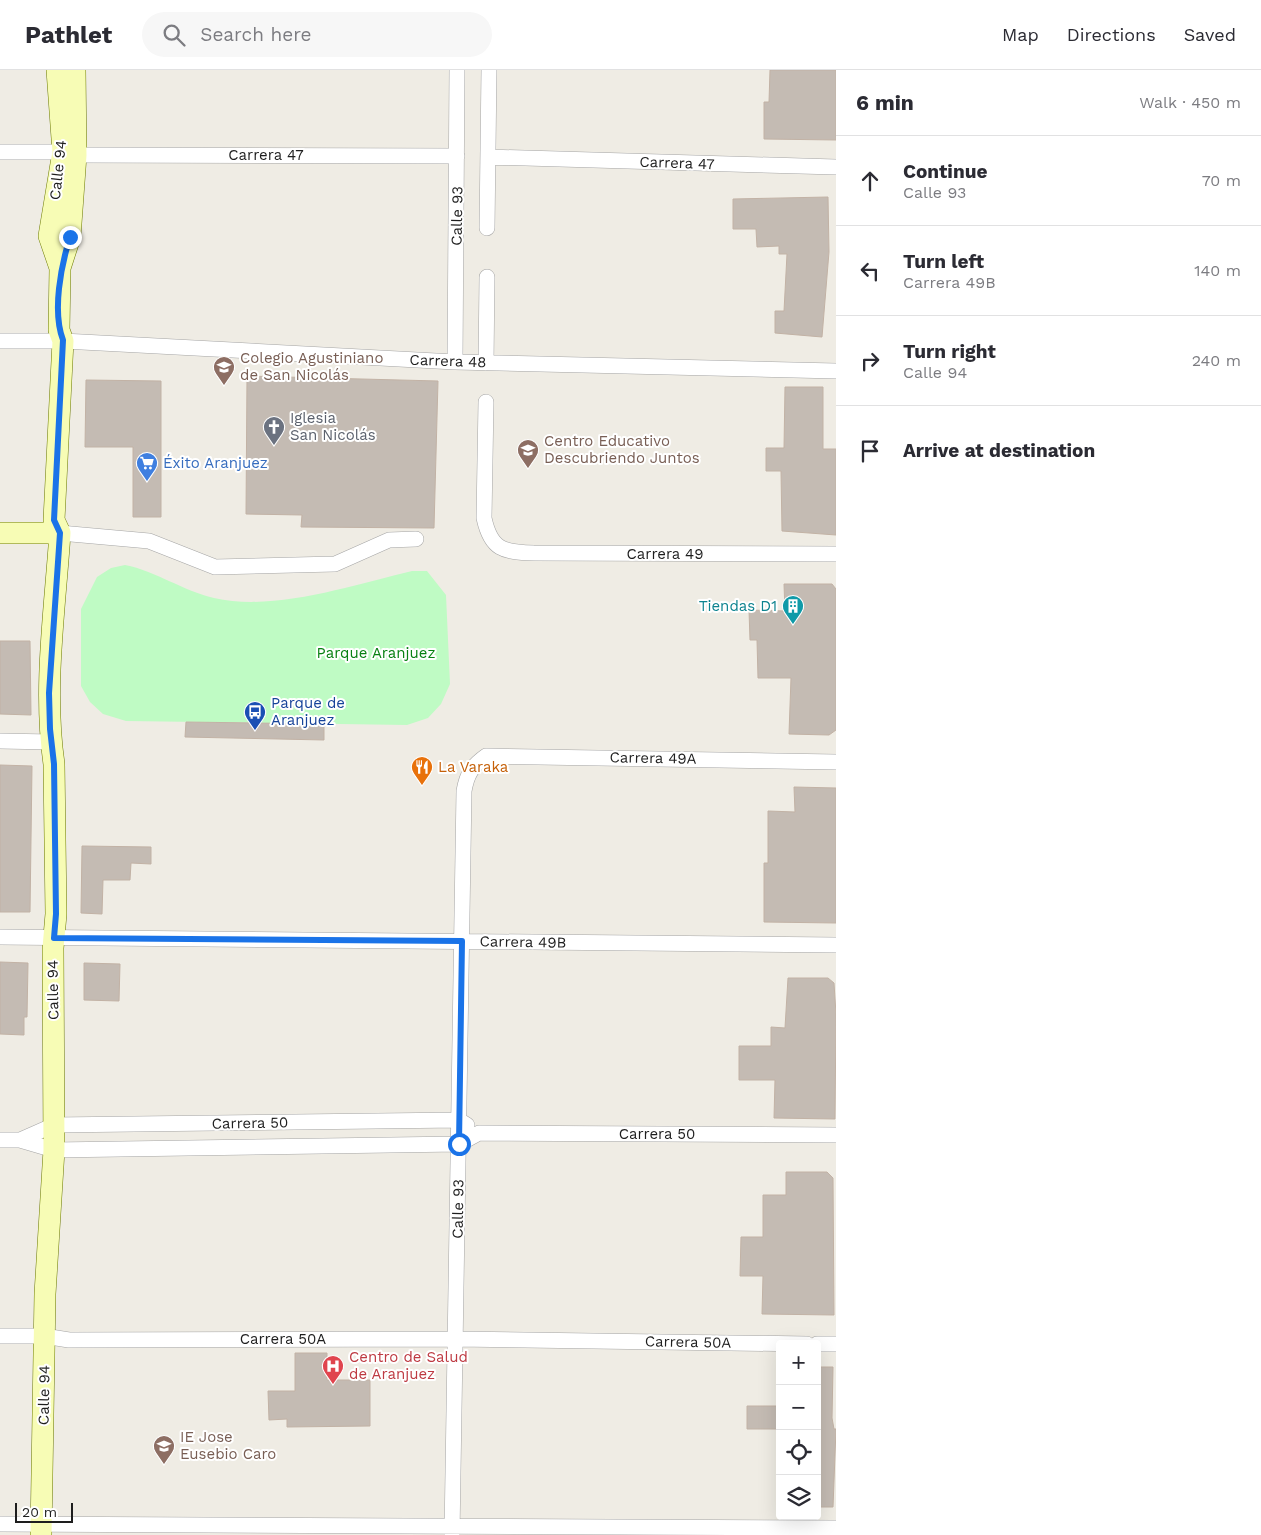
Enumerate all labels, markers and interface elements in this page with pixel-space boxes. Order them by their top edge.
search box [142,12,492,57]
text: Pathlet [25,21,112,49]
icon: search [160,21,188,49]
text: Search here [200,23,312,46]
text: Map [1002,24,1039,45]
text: Directions [1067,24,1156,45]
text: Saved [1184,24,1236,45]
text: 6 min [856,90,914,115]
text: Walk · 450 m [1139,93,1241,112]
street label: Calle 94 [46,139,70,201]
street label: Carrera 47 [228,146,304,164]
street label: Carrera 47 [639,153,715,173]
text: Continue [903,160,987,183]
icon: ahead [856,167,884,195]
text: 70 m [1202,171,1241,190]
text: Calle 93 [903,183,966,202]
street label: Calle 93 [447,186,467,246]
route end [59,226,82,249]
text: Turn left [903,250,984,273]
icon: left [856,257,884,285]
text: 140 m [1194,261,1241,280]
text: Carrera 49B [903,273,996,292]
text: Turn right [903,340,996,363]
icon: right [856,347,884,375]
place label: Colegio Agustiniano de San Nicolás [240,349,383,384]
street label: Carrera 48 [409,351,487,371]
text: 240 m [1192,351,1241,370]
school or university icon: Colegio Agustiniano de San Nicolás [212,355,236,386]
text: Calle 94 [903,363,967,382]
place label: Iglesia San Nicolás [290,409,376,444]
church icon: Iglesia San Nicolás [262,415,286,446]
place label: Centro Educativo Descubriendo Juntos [544,432,700,467]
icon: arrive [856,437,884,465]
school or university icon: Centro Educativo Descubriendo Juntos [516,438,540,469]
text: Arrive at destination [903,439,1095,462]
supermarket icon: Éxito Aranjuez [135,451,159,482]
place label: Éxito Aranjuez [163,454,268,472]
street label: Carrera 49 [626,545,704,563]
building icon: Tiendas D1 [781,594,805,625]
place label: Tiendas D1 [699,597,777,615]
park label: Parque Aranjuez [317,644,435,662]
place label: Parque de Aranjuez [271,694,345,729]
bus stop icon: Parque de Aranjuez [243,700,267,731]
street label: Carrera 49A [609,748,697,768]
restaurant icon: La Varaka [410,755,434,786]
place label: La Varaka [438,758,509,776]
street label: Carrera 49B [479,932,567,952]
street label: Calle 94 [43,960,63,1020]
street label: Carrera 50 [212,1113,288,1133]
street label: Carrera 50 [619,1125,695,1143]
route start [448,1133,471,1156]
street label: Calle 93 [448,1179,468,1239]
street label: Carrera 50A [240,1330,326,1348]
street label: Carrera 50A [645,1332,732,1352]
map controls [776,1340,821,1520]
button: + [776,1340,821,1385]
place label: Centro de Salud de Aranjuez [349,1348,468,1383]
hospital icon: Centro de Salud de Aranjuez [321,1354,345,1385]
street label: Calle 94 [34,1365,54,1425]
button: − [776,1385,821,1430]
place label: IE Jose Eusebio Caro [180,1428,276,1463]
button: locate [776,1430,821,1475]
school or university icon: IE Jose Eusebio Caro [152,1434,176,1465]
button: layers [776,1475,821,1520]
scale bar [15,1500,72,1523]
text: 20 m [22,1504,57,1520]

